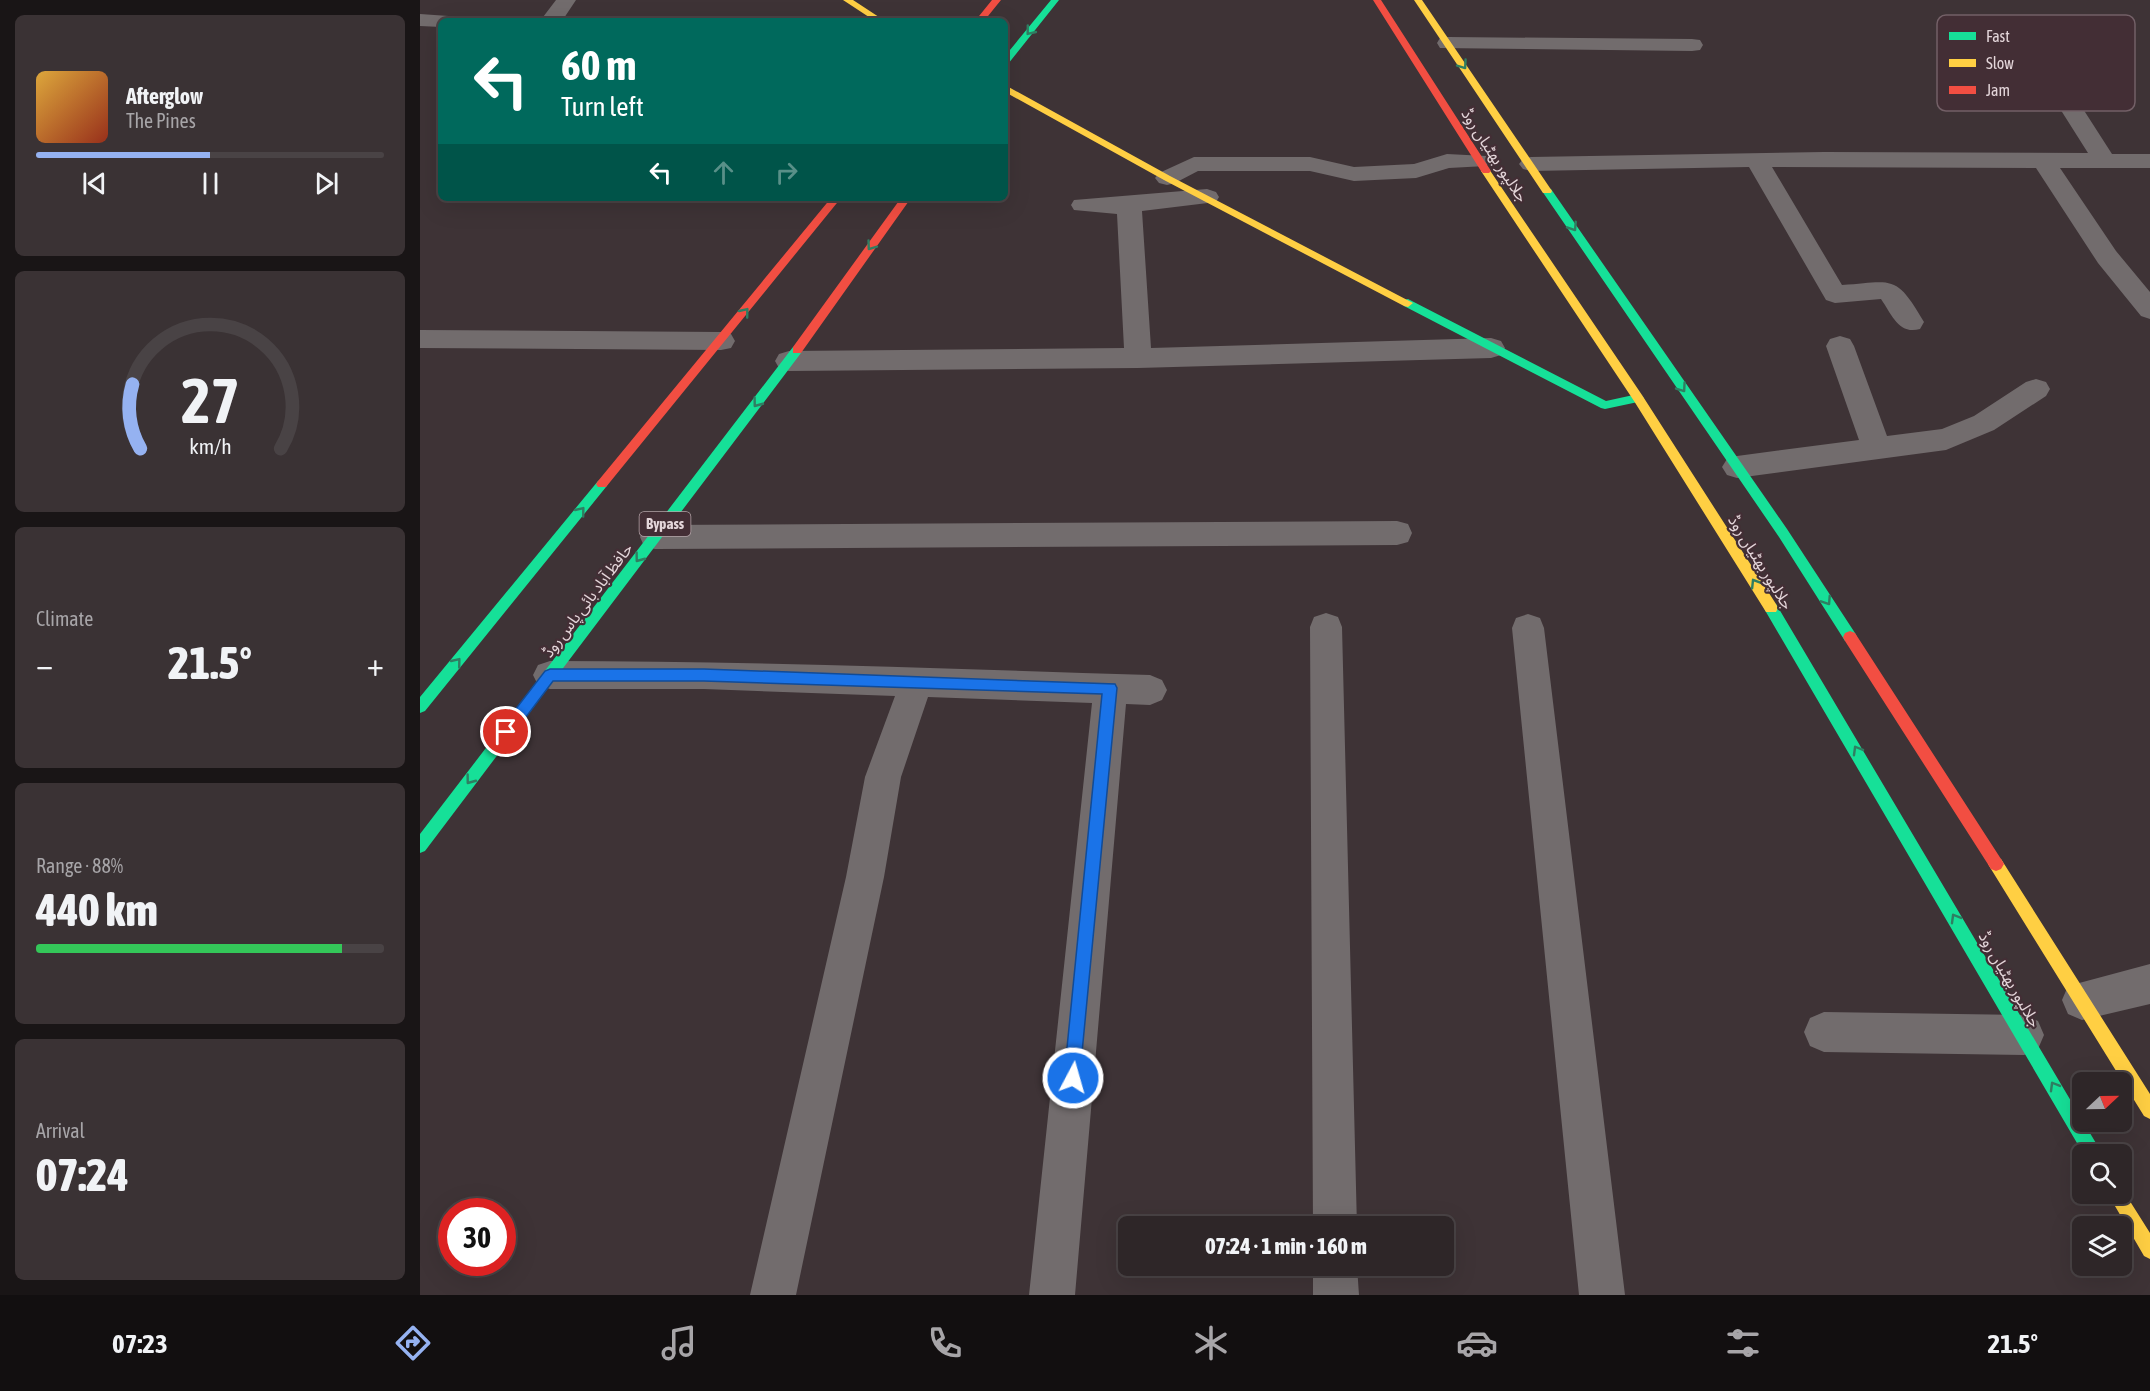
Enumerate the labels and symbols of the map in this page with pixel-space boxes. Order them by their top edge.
legend [1937,15,2135,111]
one-way arrow [1027,24,1038,35]
text: Fast [1986,27,2010,45]
text: Slow [1986,54,2014,72]
one-way arrow [1456,59,1467,70]
text: Jam [1986,81,2010,99]
street label: جلالپور بھٹیاں روڈ [1456,105,1532,206]
one-way arrow [1566,220,1577,231]
one-way arrow [868,239,879,250]
one-way arrow [737,308,748,319]
one-way arrow [1675,382,1686,393]
one-way arrow [753,397,764,408]
one-way arrow [574,507,585,518]
road number: Bypass [640,512,690,536]
street label: جلالپور بھٹیاں روڈ [1723,512,1797,614]
street label: حافظ آباد بائی پاس روڈ [538,539,637,662]
one-way arrow [635,552,646,563]
one-way arrow [1752,579,1763,590]
one-way arrow [1820,595,1831,606]
one-way arrow [450,658,461,669]
pin [480,706,531,757]
one-way arrow [1852,746,1864,756]
one-way arrow [466,774,477,785]
one-way arrow [1951,914,1963,924]
street label: جلالپور بھٹیاں روڈ [1973,928,2045,1031]
position arrow [1041,1046,1105,1110]
north arrow [2072,1072,2132,1132]
one-way arrow [2050,1082,2061,1092]
speed limit sign: 30 [438,1198,516,1276]

